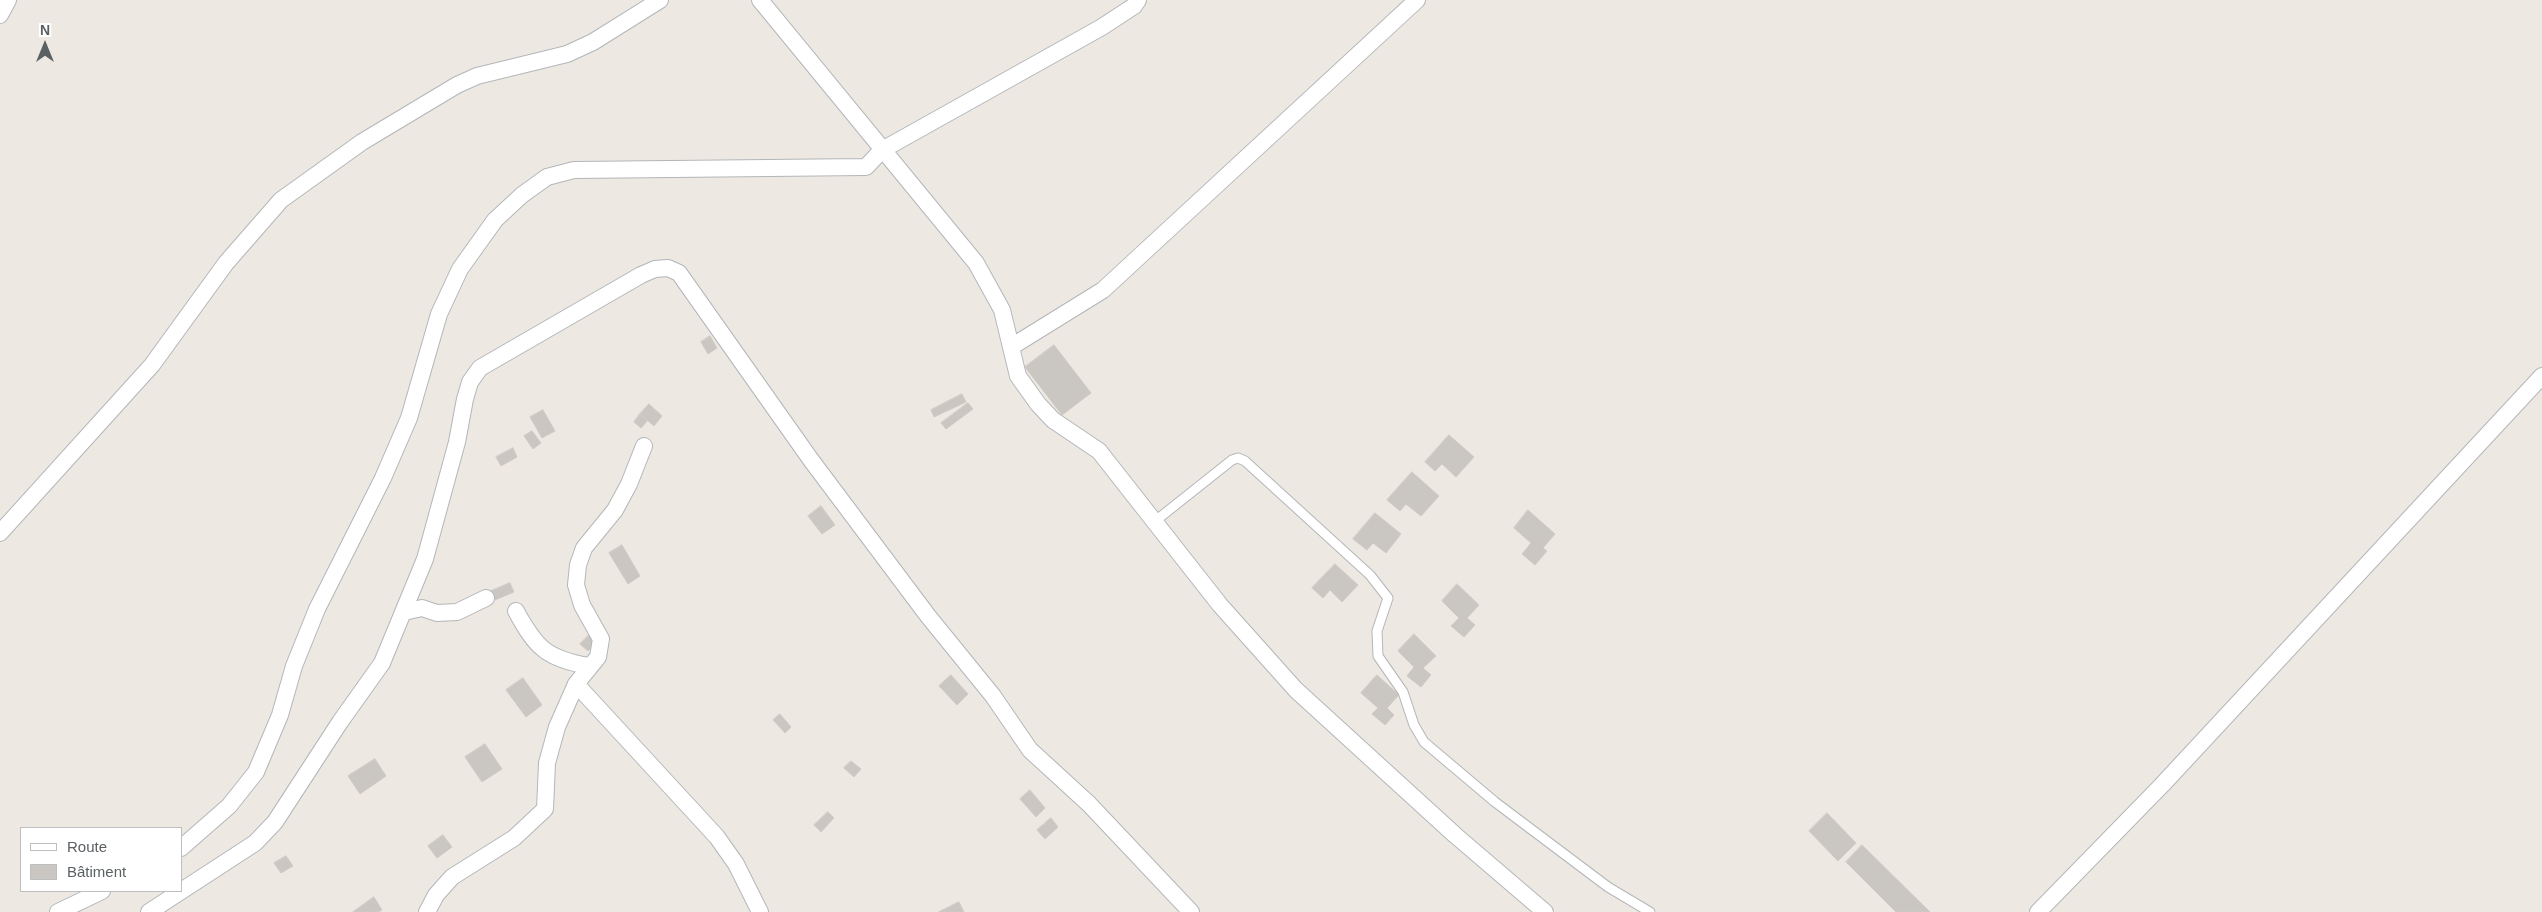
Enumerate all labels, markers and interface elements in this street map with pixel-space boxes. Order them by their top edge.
north arrow [20,20,70,70]
text: N [40,22,50,38]
legend [20,827,182,892]
text: Route [67,838,107,855]
text: Bâtiment [67,863,126,880]

